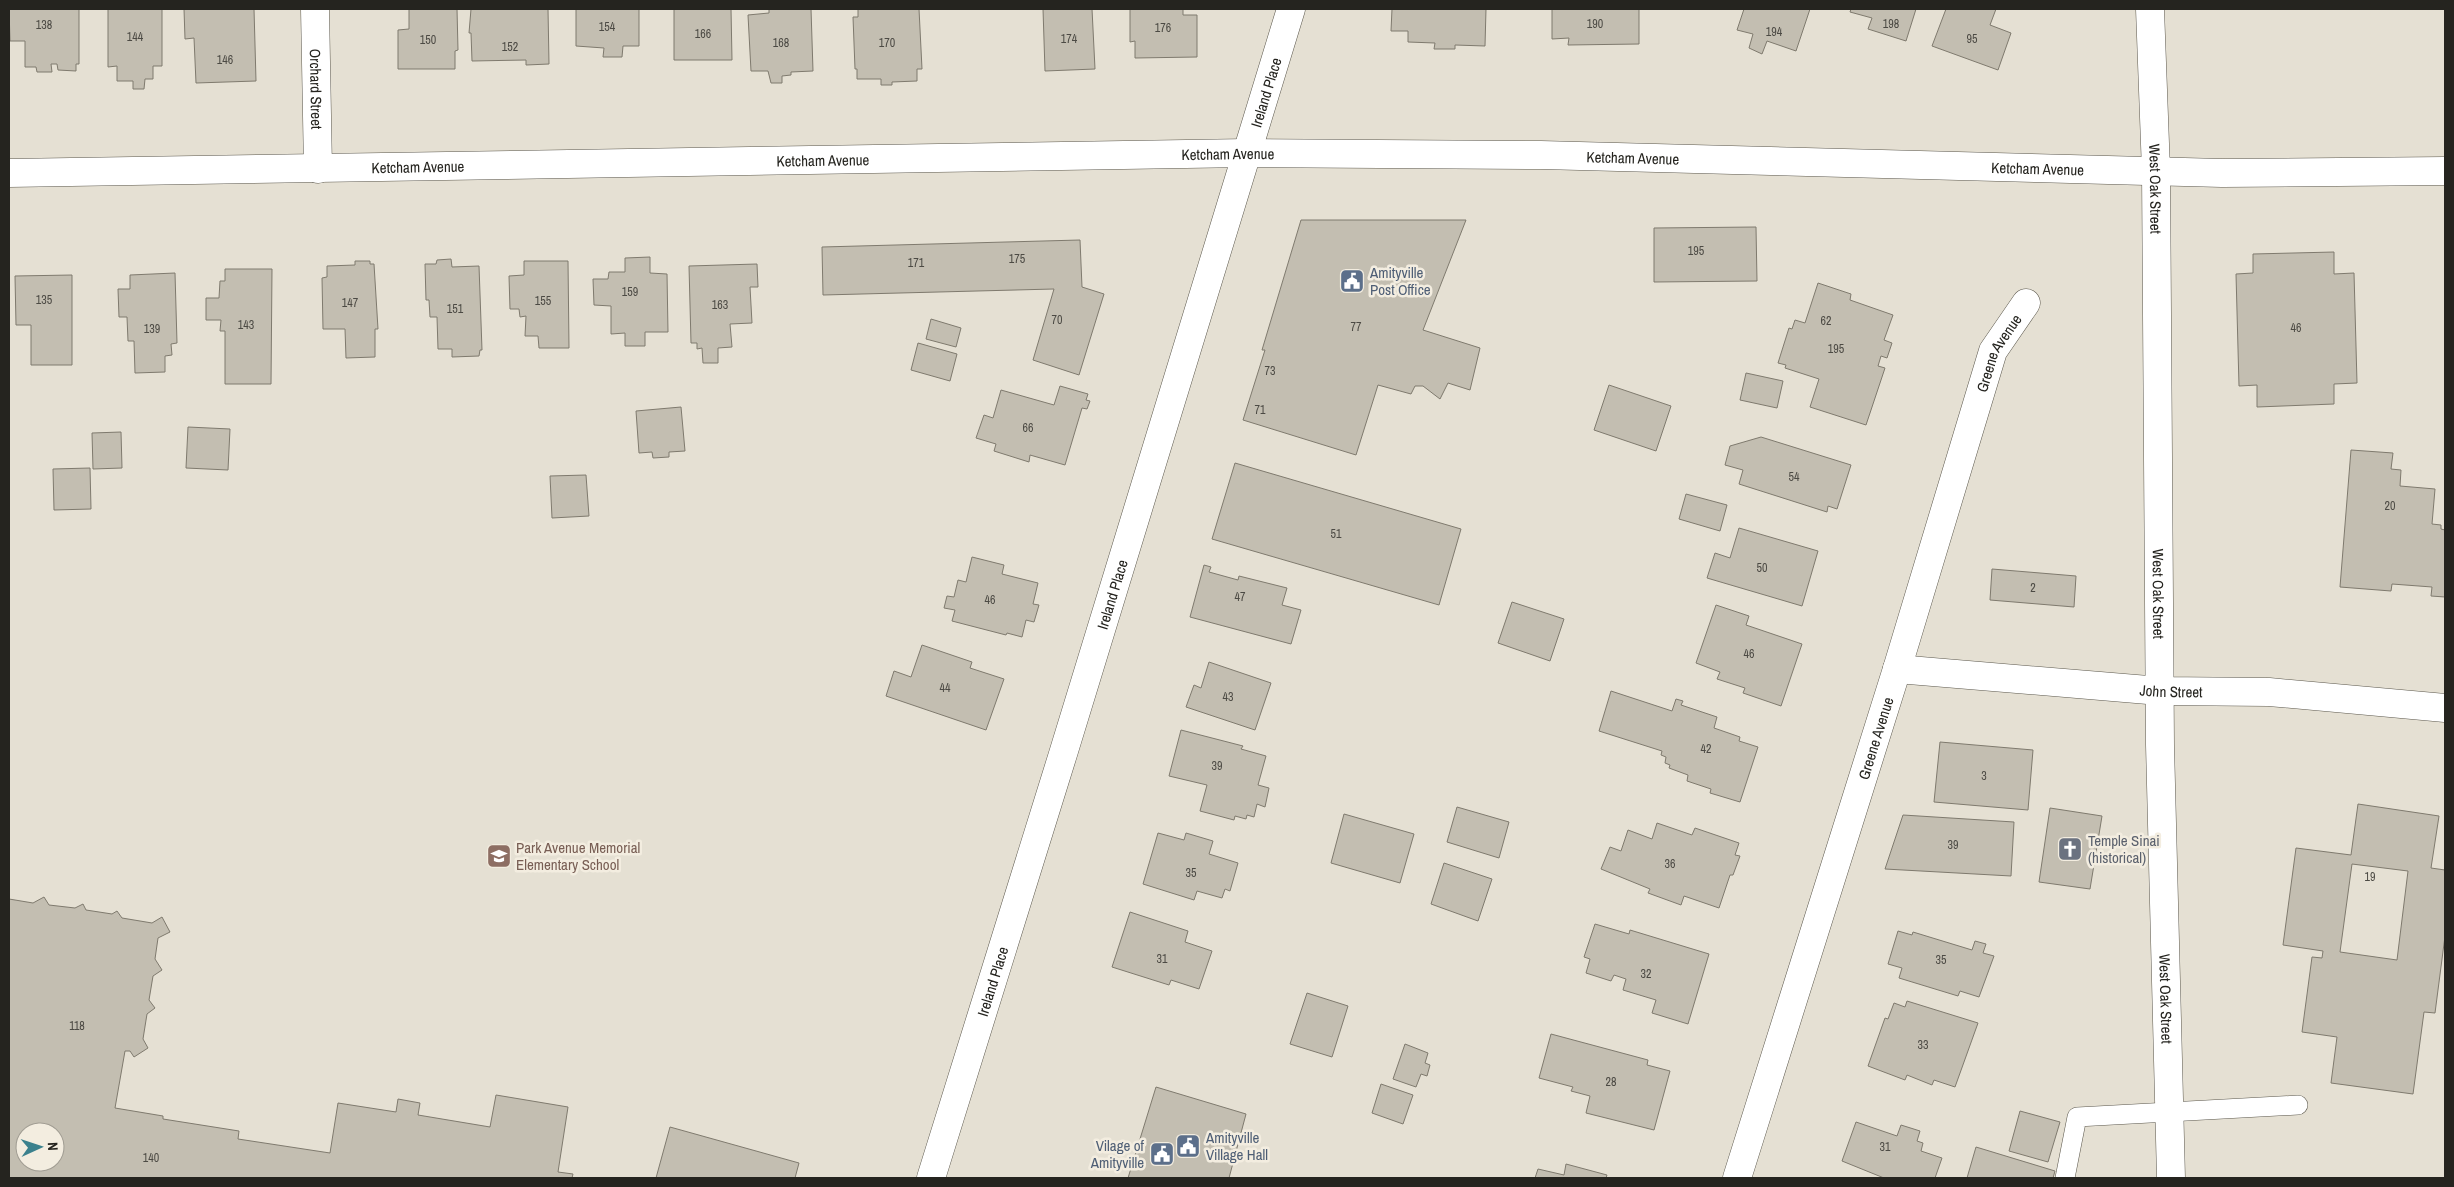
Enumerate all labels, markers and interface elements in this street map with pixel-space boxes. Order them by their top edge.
house number: 190 [1587,16,1603,32]
house number: 198 [1883,16,1899,32]
house number: 138 [36,17,52,33]
house number: 154 [599,19,616,35]
house number: 176 [1155,20,1171,36]
house number: 194 [1766,24,1783,40]
house number: 166 [695,26,711,42]
house number: 144 [127,29,144,45]
house number: 174 [1061,31,1078,47]
house number: 95 [1967,31,1978,47]
house number: 150 [420,32,436,48]
house number: 168 [773,35,789,51]
house number: 170 [879,35,895,51]
house number: 152 [502,39,518,55]
street label: Orchard Street [305,48,328,130]
house number: 146 [217,52,233,68]
street label: Ireland Place [1245,55,1286,130]
street label: Ketcham Avenue [1181,142,1274,165]
street label: West Oak Street [2145,143,2167,235]
street label: Ketcham Avenue [1586,146,1680,169]
street label: Ketcham Avenue [776,149,870,171]
street label: Ketcham Avenue [371,155,465,178]
street label: Ketcham Avenue [1991,156,2085,180]
house number: 195 [1688,243,1705,259]
house number: 175 [1009,251,1026,267]
house number: 171 [908,255,925,271]
place label: Amityville Post Office [1369,262,1431,300]
public building icon: Amityville Post Office [1339,268,1365,294]
house number: 159 [622,284,638,300]
house number: 135 [36,292,53,308]
house number: 155 [535,293,552,309]
house number: 147 [342,295,359,311]
house number: 163 [712,297,728,313]
house number: 151 [447,301,464,317]
street label: Greene Avenue [1971,310,2026,395]
house number: 70 [1052,312,1062,328]
house number: 62 [1821,313,1831,329]
house number: 143 [238,317,254,333]
house number: 77 [1351,319,1362,335]
house number: 46 [2291,320,2301,336]
house number: 139 [144,321,160,337]
house number: 195 [1828,341,1845,357]
house number: 73 [1265,363,1275,379]
house number: 71 [1255,402,1266,418]
house number: 66 [1023,420,1033,436]
house number: 54 [1789,469,1800,485]
house number: 20 [2385,498,2395,514]
house number: 51 [1331,526,1342,542]
street label: West Oak Street [2148,549,2170,640]
street label: Ireland Place [1091,557,1132,632]
house number: 50 [1757,560,1767,576]
house number: 2 [2030,580,2036,596]
house number: 47 [1235,589,1246,605]
house number: 46 [985,592,995,608]
house number: 46 [1744,646,1754,662]
street label: John Street [2139,679,2203,702]
house number: 44 [940,680,951,696]
house number: 43 [1223,689,1233,705]
street label: Greene Avenue [1852,694,1898,782]
house number: 42 [1701,741,1711,757]
house number: 39 [1212,758,1222,774]
house number: 3 [1981,768,1987,784]
place label: Temple Sinai (historical) [2088,830,2160,868]
church icon: Temple Sinai (historical) [2057,836,2083,862]
place label: Park Avenue Memorial Elementary School [516,837,640,875]
house number: 39 [1948,837,1958,853]
school or university icon: Park Avenue Memorial Elementary School [486,843,512,869]
house number: 36 [1665,856,1675,872]
house number: 35 [1186,865,1197,881]
house number: 19 [2365,869,2375,885]
street label: Ireland Place [972,944,1013,1019]
house number: 31 [1157,951,1168,967]
house number: 35 [1936,952,1947,968]
street label: West Oak Street [2155,953,2178,1045]
house number: 32 [1641,966,1651,982]
house number: 118 [69,1018,85,1034]
house number: 33 [1918,1037,1928,1053]
house number: 28 [1606,1074,1616,1090]
north arrow [15,1122,65,1172]
place label: Amityville Village Hall [1205,1127,1268,1165]
public building icon: Amityville Village Hall [1175,1133,1201,1159]
place label: Vilage of Amityville [1090,1135,1145,1173]
house number: 31 [1880,1139,1891,1155]
public building icon: Vilage of Amityville [1149,1141,1175,1167]
text: N [44,1142,62,1151]
house number: 140 [143,1150,159,1166]

